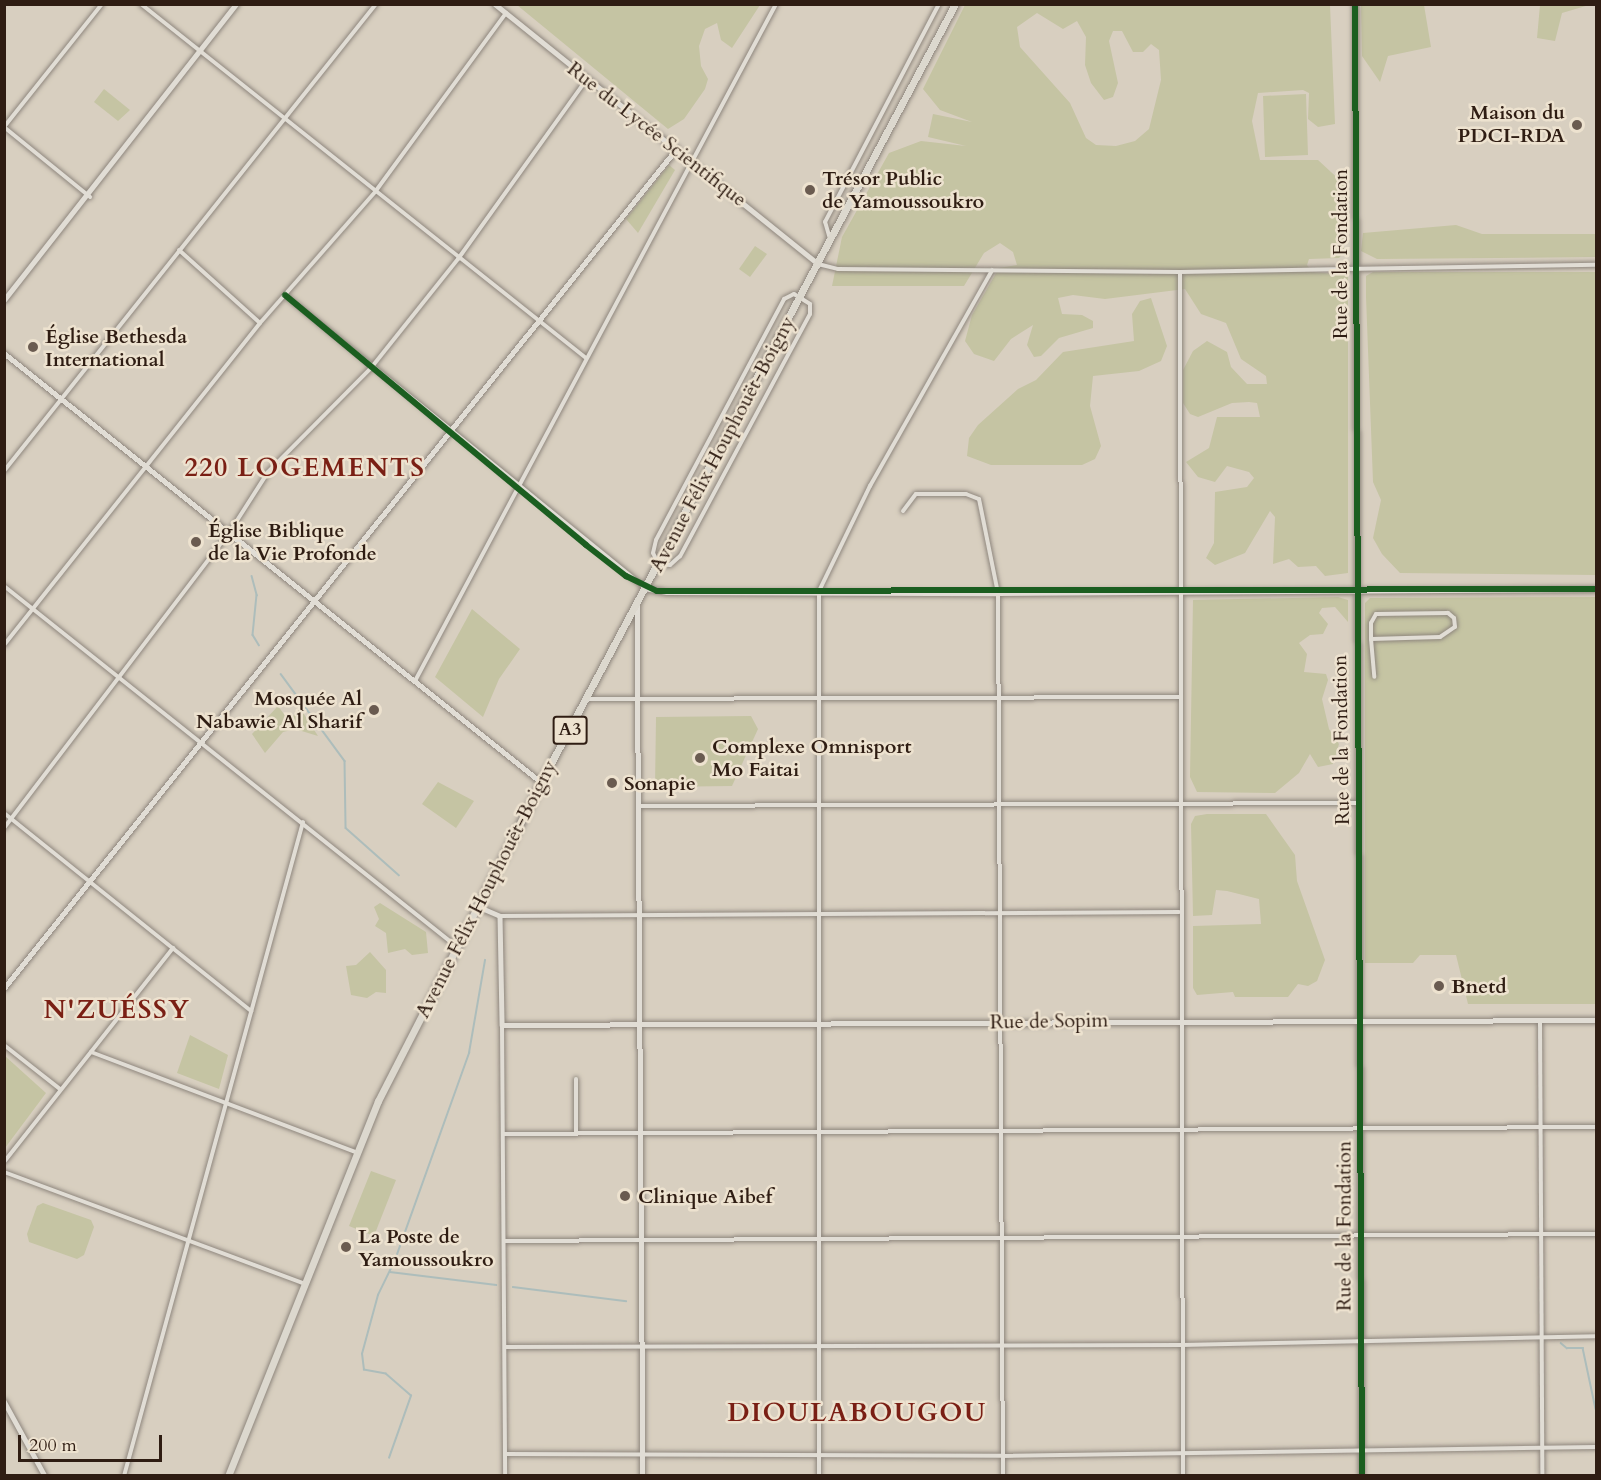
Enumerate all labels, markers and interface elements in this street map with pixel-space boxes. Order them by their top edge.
street label: Rue du Lycée Scientifique [563,57,751,211]
place label: Maison du PDCI-RDA [1458,101,1565,148]
marker: Maison du PDCI-RDA [1570,118,1584,132]
place label: Trésor Public de Yamoussoukro [822,166,984,213]
street label: Rue de la Fondation [1328,169,1352,339]
marker: Trésor Public de Yamoussoukro [803,183,817,197]
street label: Avenue Félix Houphouët-Boigny [644,312,800,576]
place label: Église Bethesda International [45,324,187,371]
marker: Église Bethesda International [26,340,40,354]
district label: 220 LOGEMENTS [184,452,426,484]
place label: Église Biblique de la Vie Profonde [208,518,377,565]
marker: Église Biblique de la Vie Profonde [189,535,203,549]
street label: Rue de la Fondation [1328,655,1354,825]
place label: Mosquée Al Nabawie Al Sharif [196,686,362,733]
marker: Mosquée Al Nabawie Al Sharif [367,703,381,717]
road number: A3 [552,715,588,745]
place label: Complexe Omnisport Mo Faitai [712,734,911,781]
marker: Complexe Omnisport Mo Faitai [693,751,707,765]
street label: Avenue Félix Houphouët-Boigny [410,756,562,1022]
place label: Sonapie [624,771,696,795]
marker: Sonapie [605,776,619,790]
place label: Bnetd [1451,974,1507,998]
marker: Bnetd [1432,979,1446,993]
district label: N'ZUÉSSY [43,994,191,1026]
street label: Rue de Sopim [990,1008,1108,1034]
street label: Rue de la Fondation [1332,1141,1356,1311]
place label: Clinique Aibef [638,1184,772,1208]
marker: Clinique Aibef [616,1187,634,1205]
place label: La Poste de Yamoussoukro [358,1224,494,1271]
marker: La Poste de Yamoussoukro [339,1240,353,1254]
district label: DIOULABOUGOU [727,1397,987,1429]
scale bar [21,1423,165,1461]
text: 200 m [29,1433,77,1458]

